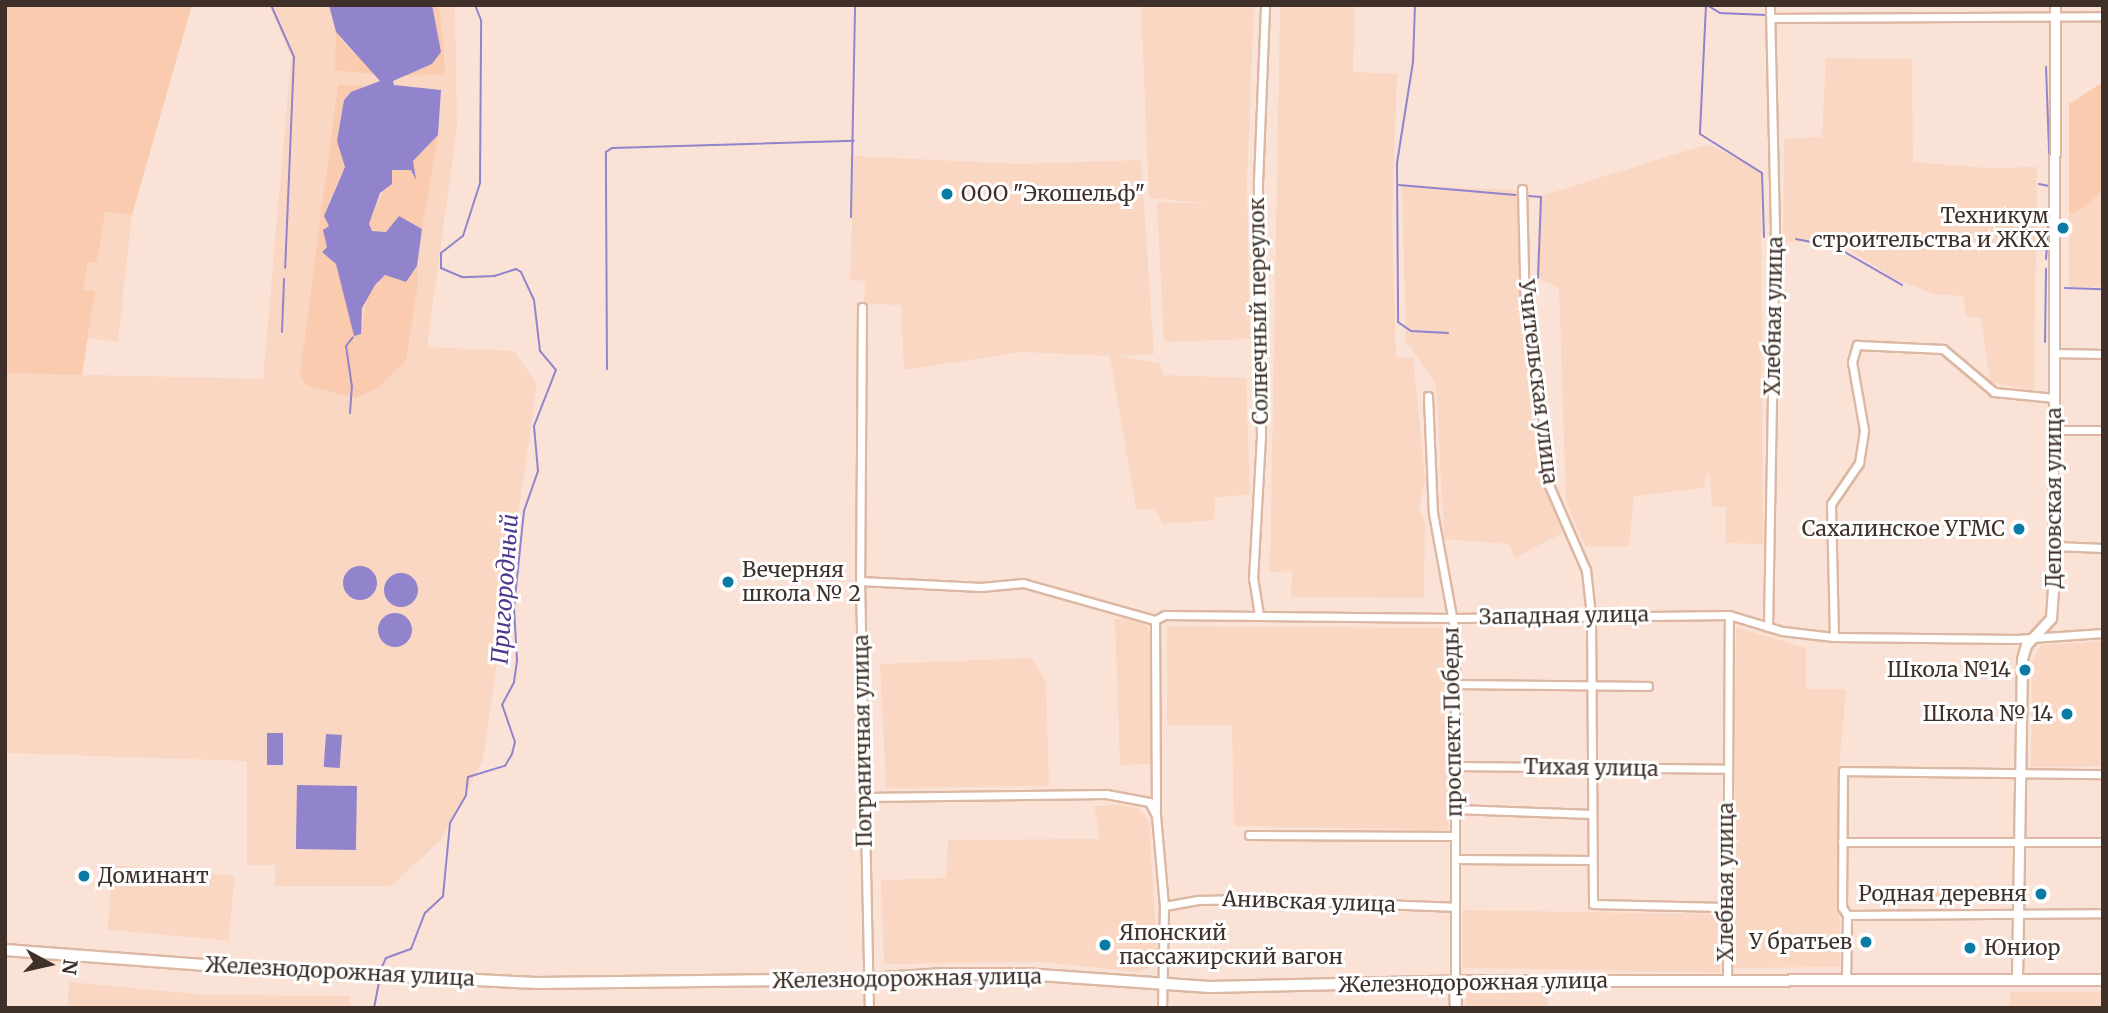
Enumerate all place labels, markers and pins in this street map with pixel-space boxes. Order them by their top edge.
place label: ООО "Экошельф" [961,181,1145,207]
marker: ООО "Экошельф" [939,186,955,202]
place label: Техникум строительства и ЖКХ [1812,203,2049,253]
marker: Техникум строительства и ЖКХ [2055,220,2071,236]
place label: Сахалинское УГМС [1802,516,2005,542]
marker: Сахалинское УГМС [2011,521,2027,537]
place label: Вечерняя школа № 2 [742,557,861,607]
marker: Вечерняя школа № 2 [720,574,736,590]
place label: Школа №14 [1887,657,2011,683]
marker: Школа №14 [2017,662,2033,678]
place label: Школа № 14 [1922,701,2053,727]
marker: Школа № 14 [2059,706,2075,722]
place label: Доминант [98,863,209,889]
marker: Доминант [76,868,92,884]
place label: Родная деревня [1858,881,2027,907]
marker: Родная деревня [2033,886,2049,902]
place label: Японский пассажирский вагон [1119,920,1343,970]
place label: У братьев [1749,929,1852,955]
marker: У братьев [1858,934,1874,950]
place label: Юниор [1984,935,2060,961]
marker: Японский пассажирский вагон [1097,937,1113,953]
marker: Юниор [1962,940,1978,956]

